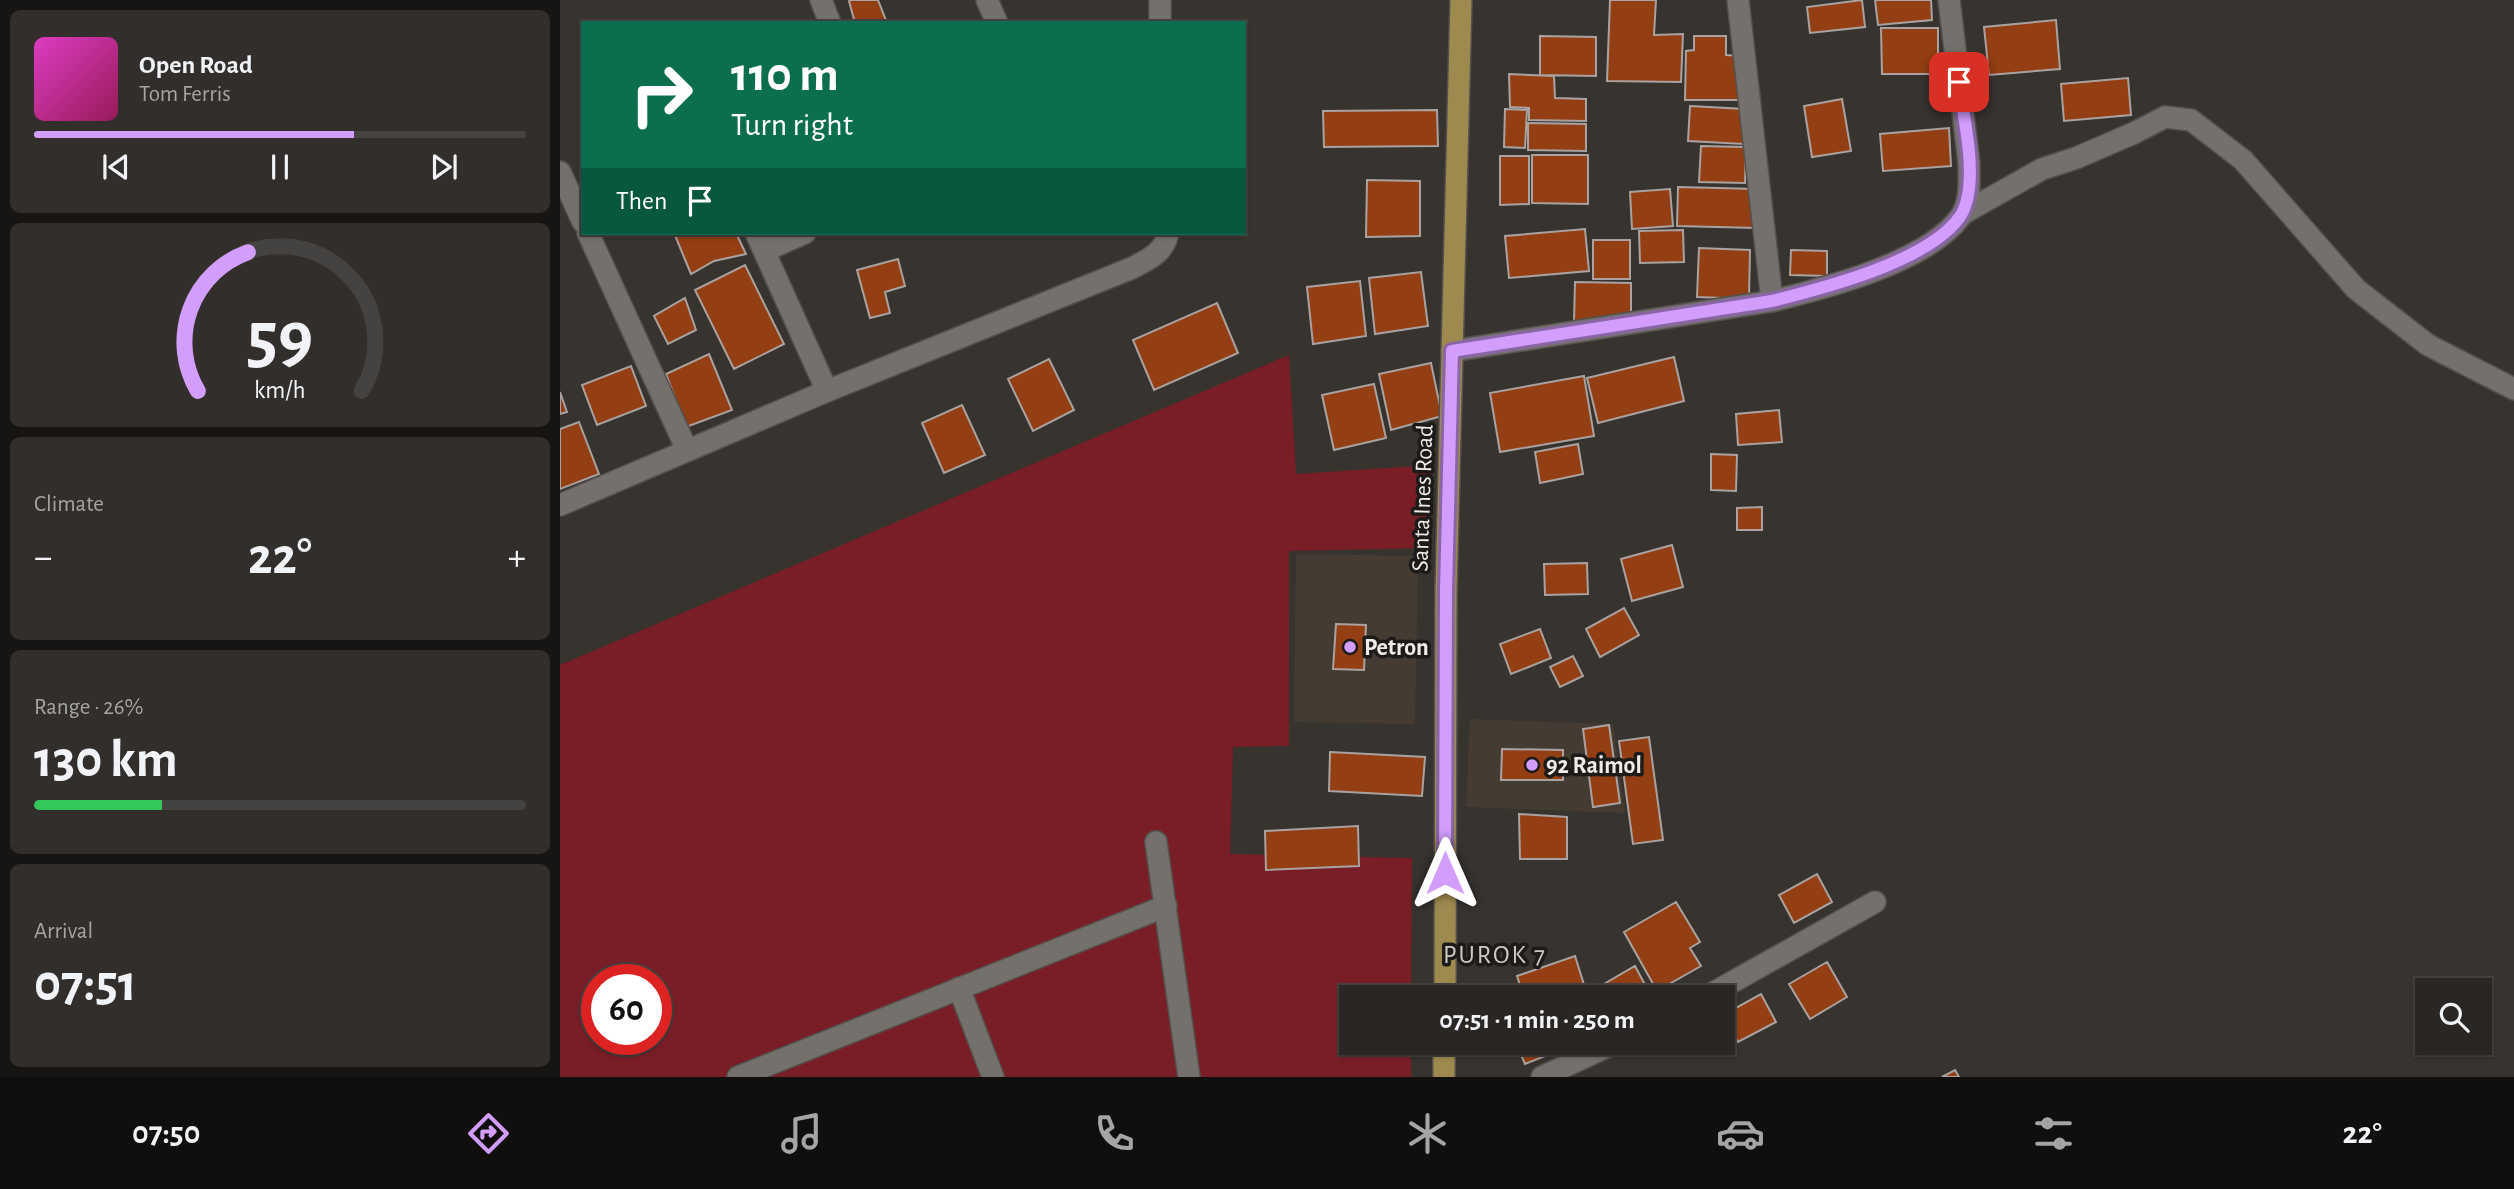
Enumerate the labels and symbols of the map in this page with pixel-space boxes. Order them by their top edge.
pin [1929,52,1989,112]
street label: Santa Ines Road [1408,424,1438,572]
place label: Petron [1364,636,1429,660]
marker: Petron [1342,639,1358,655]
place label: 92 Raimol [1546,754,1642,778]
marker: 92 Raimol [1524,757,1540,773]
position arrow [1408,836,1482,910]
district label: PUROK 7 [1443,942,1547,968]
speed limit sign: 60 [581,964,672,1055]

